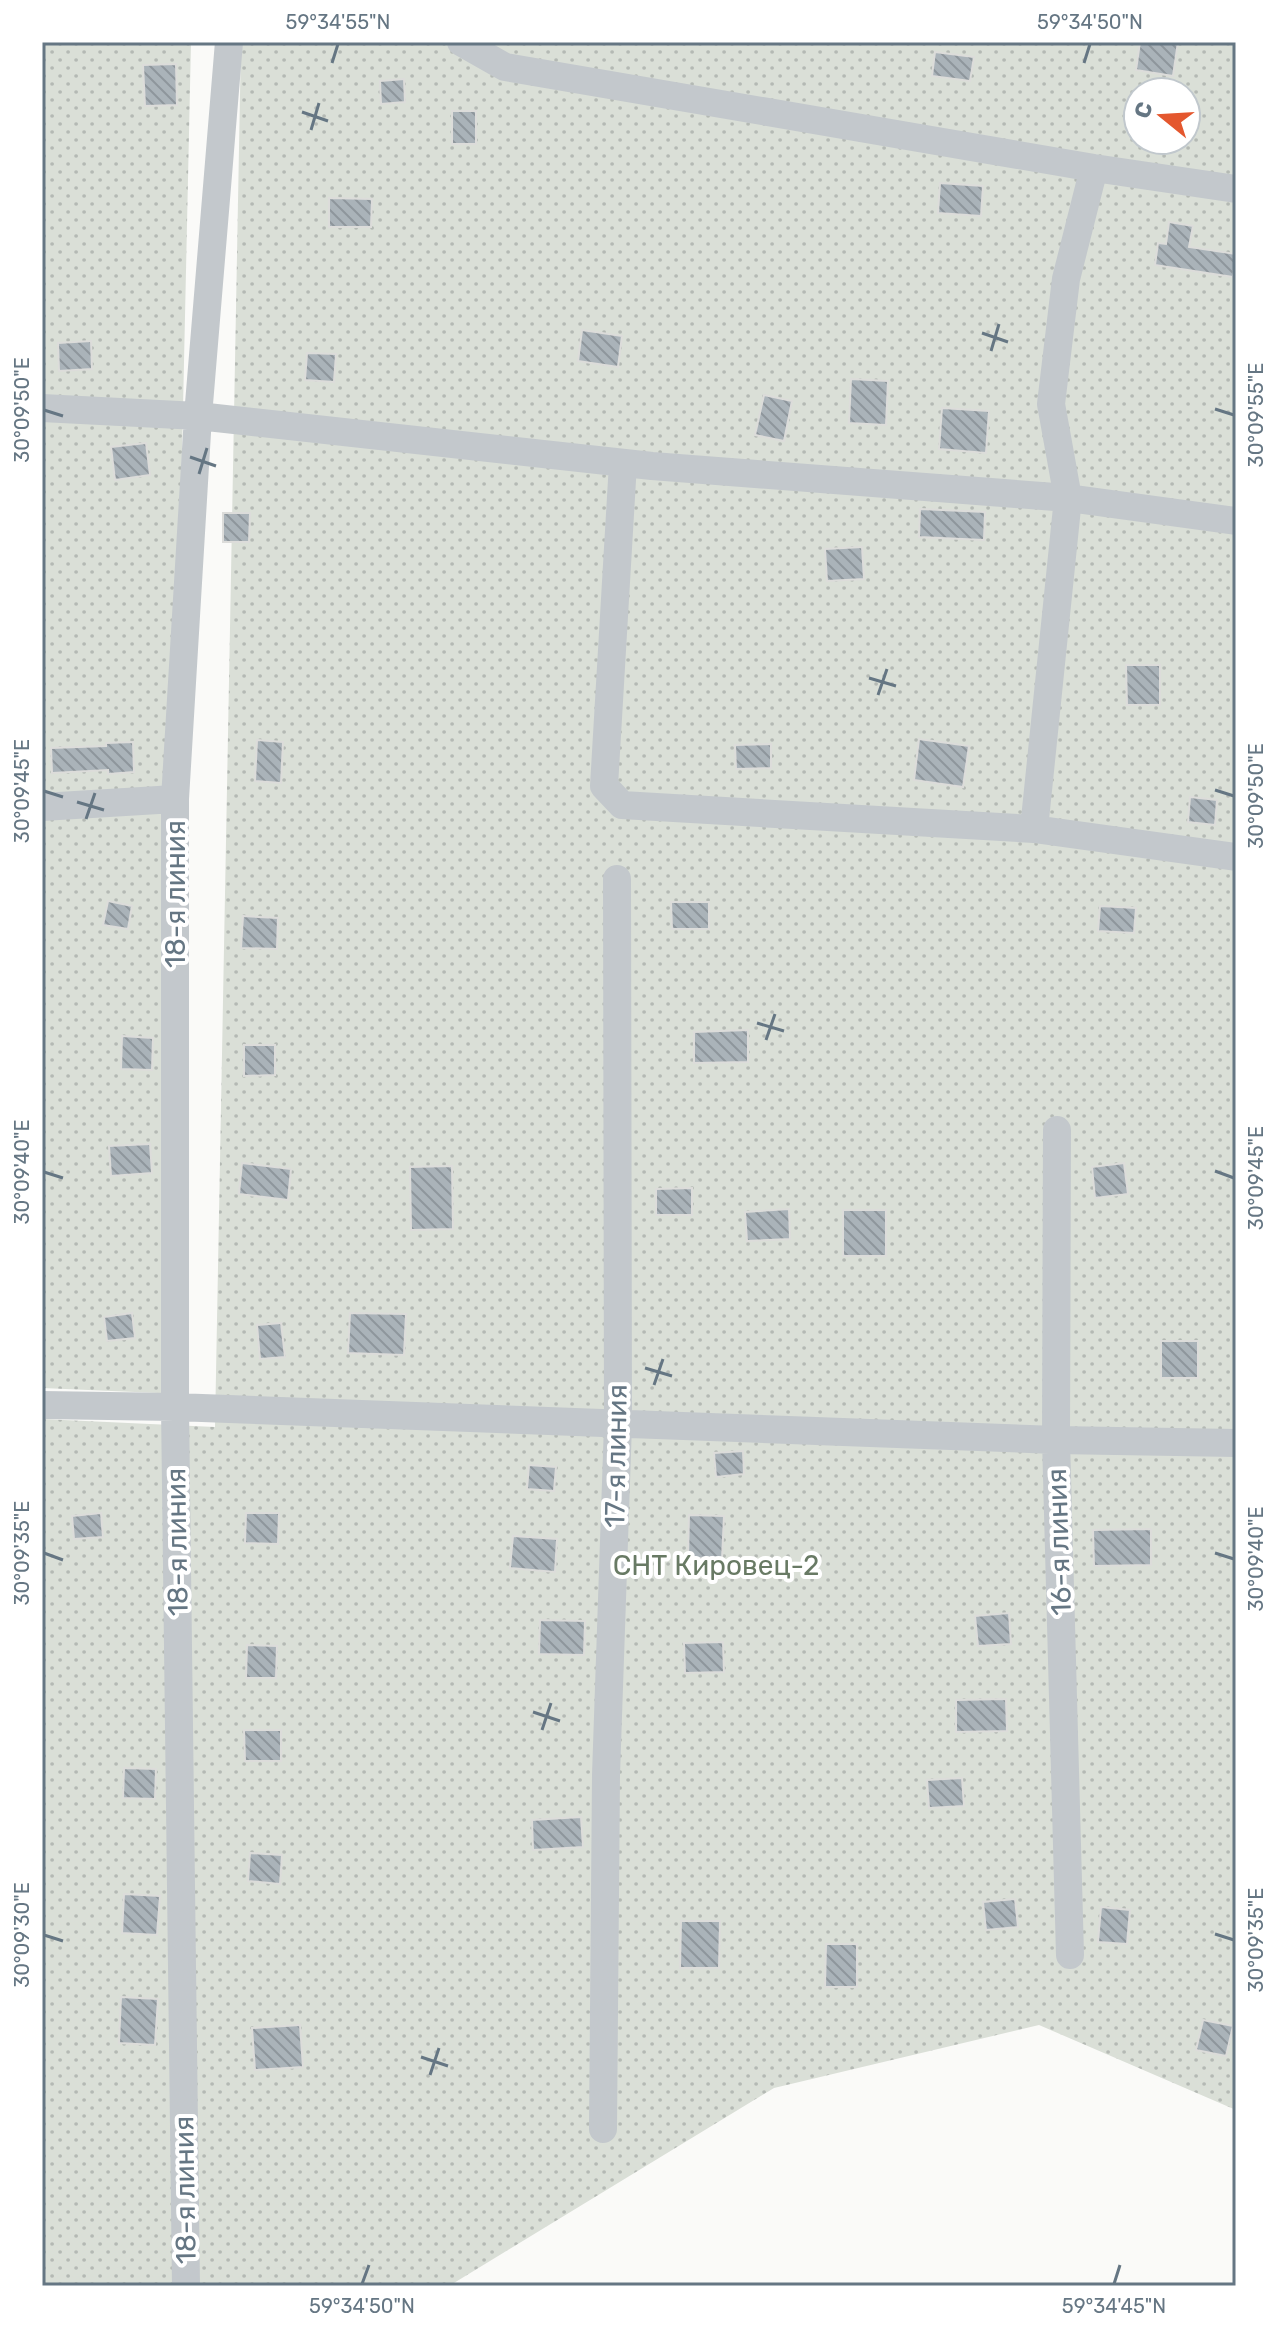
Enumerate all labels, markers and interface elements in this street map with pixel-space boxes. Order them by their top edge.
text: 59°34'55"N [286,10,391,34]
text: 59°34'50"N [1037,10,1143,34]
north arrow [1122,76,1202,156]
text: С [1128,98,1159,121]
text: 30°09'50"E [10,357,34,463]
text: 30°09'55"E [1244,363,1268,467]
text: 30°09'45"E [10,739,34,843]
text: 30°09'50"E [1244,743,1268,849]
street label: 18-я линия [159,820,192,968]
text: 30°09'40"E [10,1119,34,1225]
text: 30°09'45"E [1244,1126,1268,1230]
street label: 17-я линия [598,1384,634,1528]
street label: 18-я линия [159,1468,195,1616]
street label: 16-я линия [1040,1468,1078,1616]
text: 30°09'35"E [10,1501,34,1605]
text: 30°09'40"E [1244,1506,1268,1612]
park label: СНТ Кировец-2 [613,1549,819,1582]
text: 30°09'30"E [10,1882,34,1988]
text: 30°09'35"E [1244,1888,1268,1992]
street label: 18-я линия [167,2116,203,2264]
text: 59°34'50"N [309,2294,415,2318]
text: 59°34'45"N [1062,2294,1166,2318]

